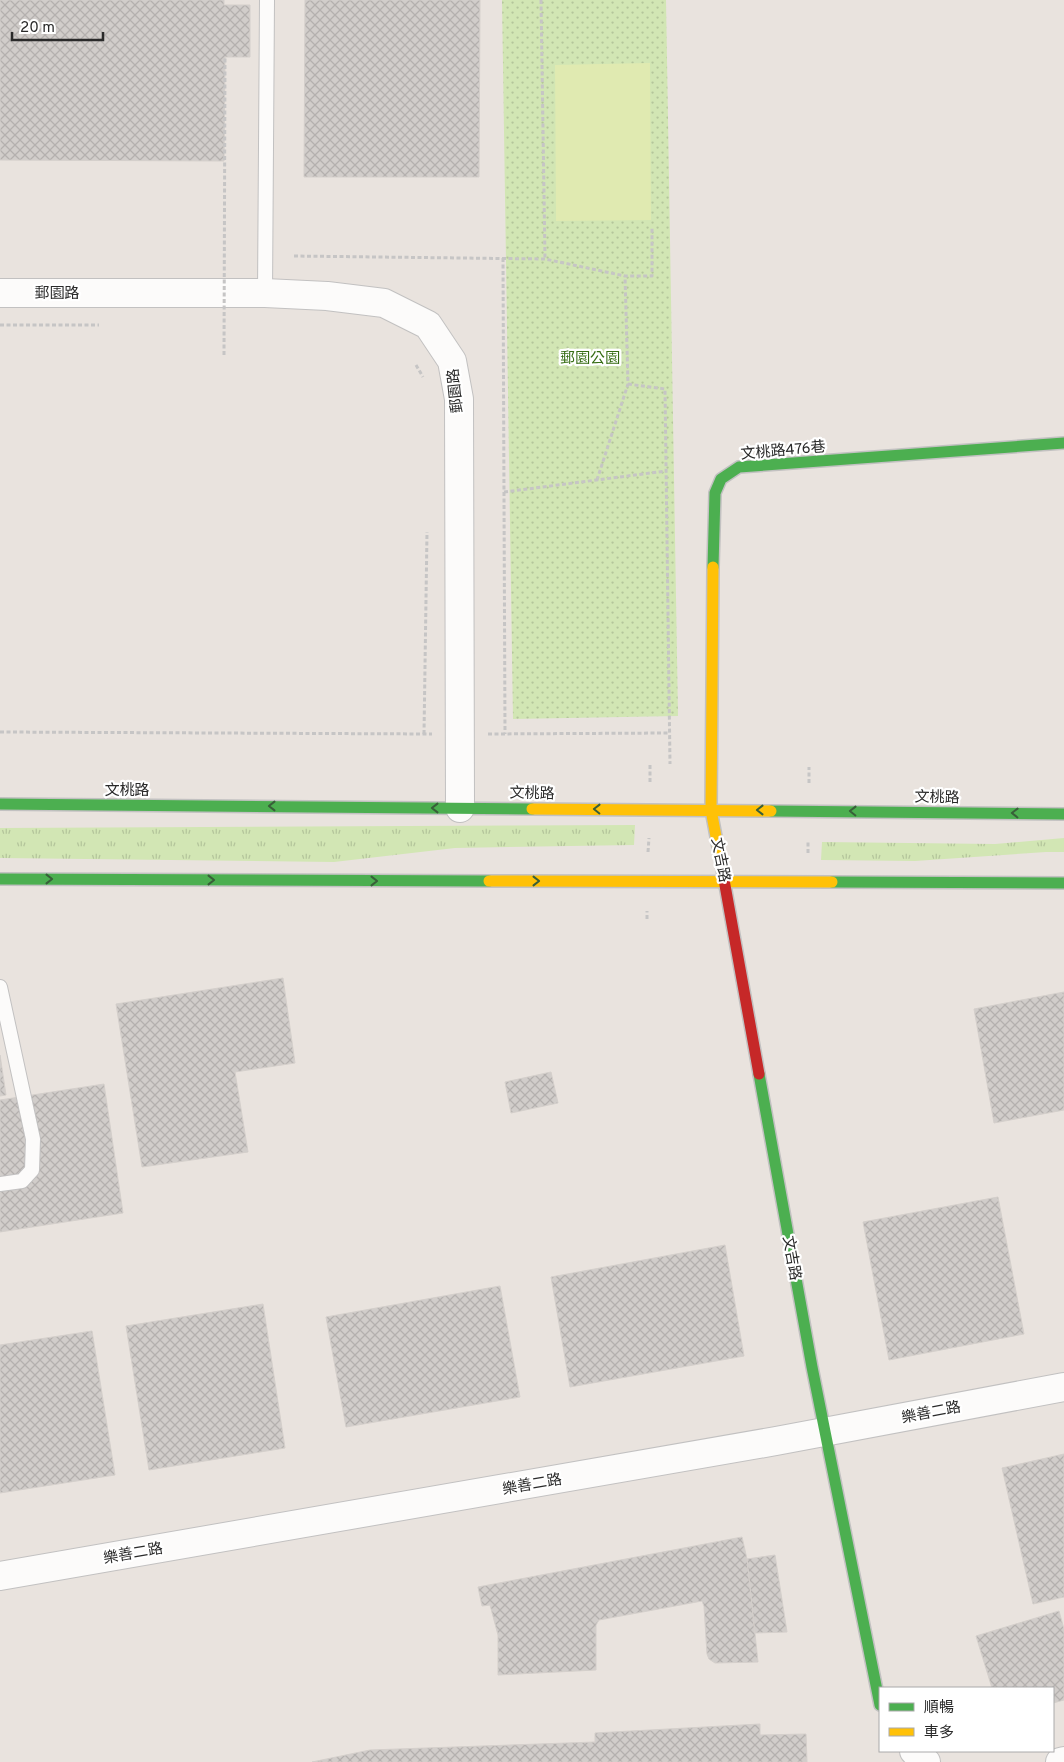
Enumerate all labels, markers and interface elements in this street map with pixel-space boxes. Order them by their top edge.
scale bar [12,10,104,42]
text: 20 m [20,19,55,38]
street label: 郵園路 [34,285,80,304]
park label: 郵園公園 [560,350,620,369]
street label: 郵園路 [445,367,468,414]
street label: 文桃路476巷 [740,438,826,465]
street label: 文桃路 [104,782,150,801]
street label: 文桃路 [509,785,555,804]
street label: 文桃路 [914,789,960,808]
one-way arrow [268,801,276,811]
one-way arrow [431,802,439,813]
one-way arrow [593,804,601,814]
one-way arrow [756,805,764,815]
one-way arrow [849,806,856,816]
one-way arrow [1011,808,1019,818]
street label: 文吉路 [706,836,733,884]
one-way arrow [45,874,53,884]
one-way arrow [208,875,215,885]
one-way arrow [370,876,378,886]
one-way arrow [532,876,540,886]
street label: 文吉路 [777,1234,804,1282]
street label: 樂善二路 [900,1398,963,1429]
street label: 樂善二路 [501,1471,563,1500]
street label: 樂善二路 [102,1540,164,1569]
legend [879,1687,1054,1752]
text: 順暢 [924,1699,954,1718]
text: 車多 [924,1724,954,1743]

